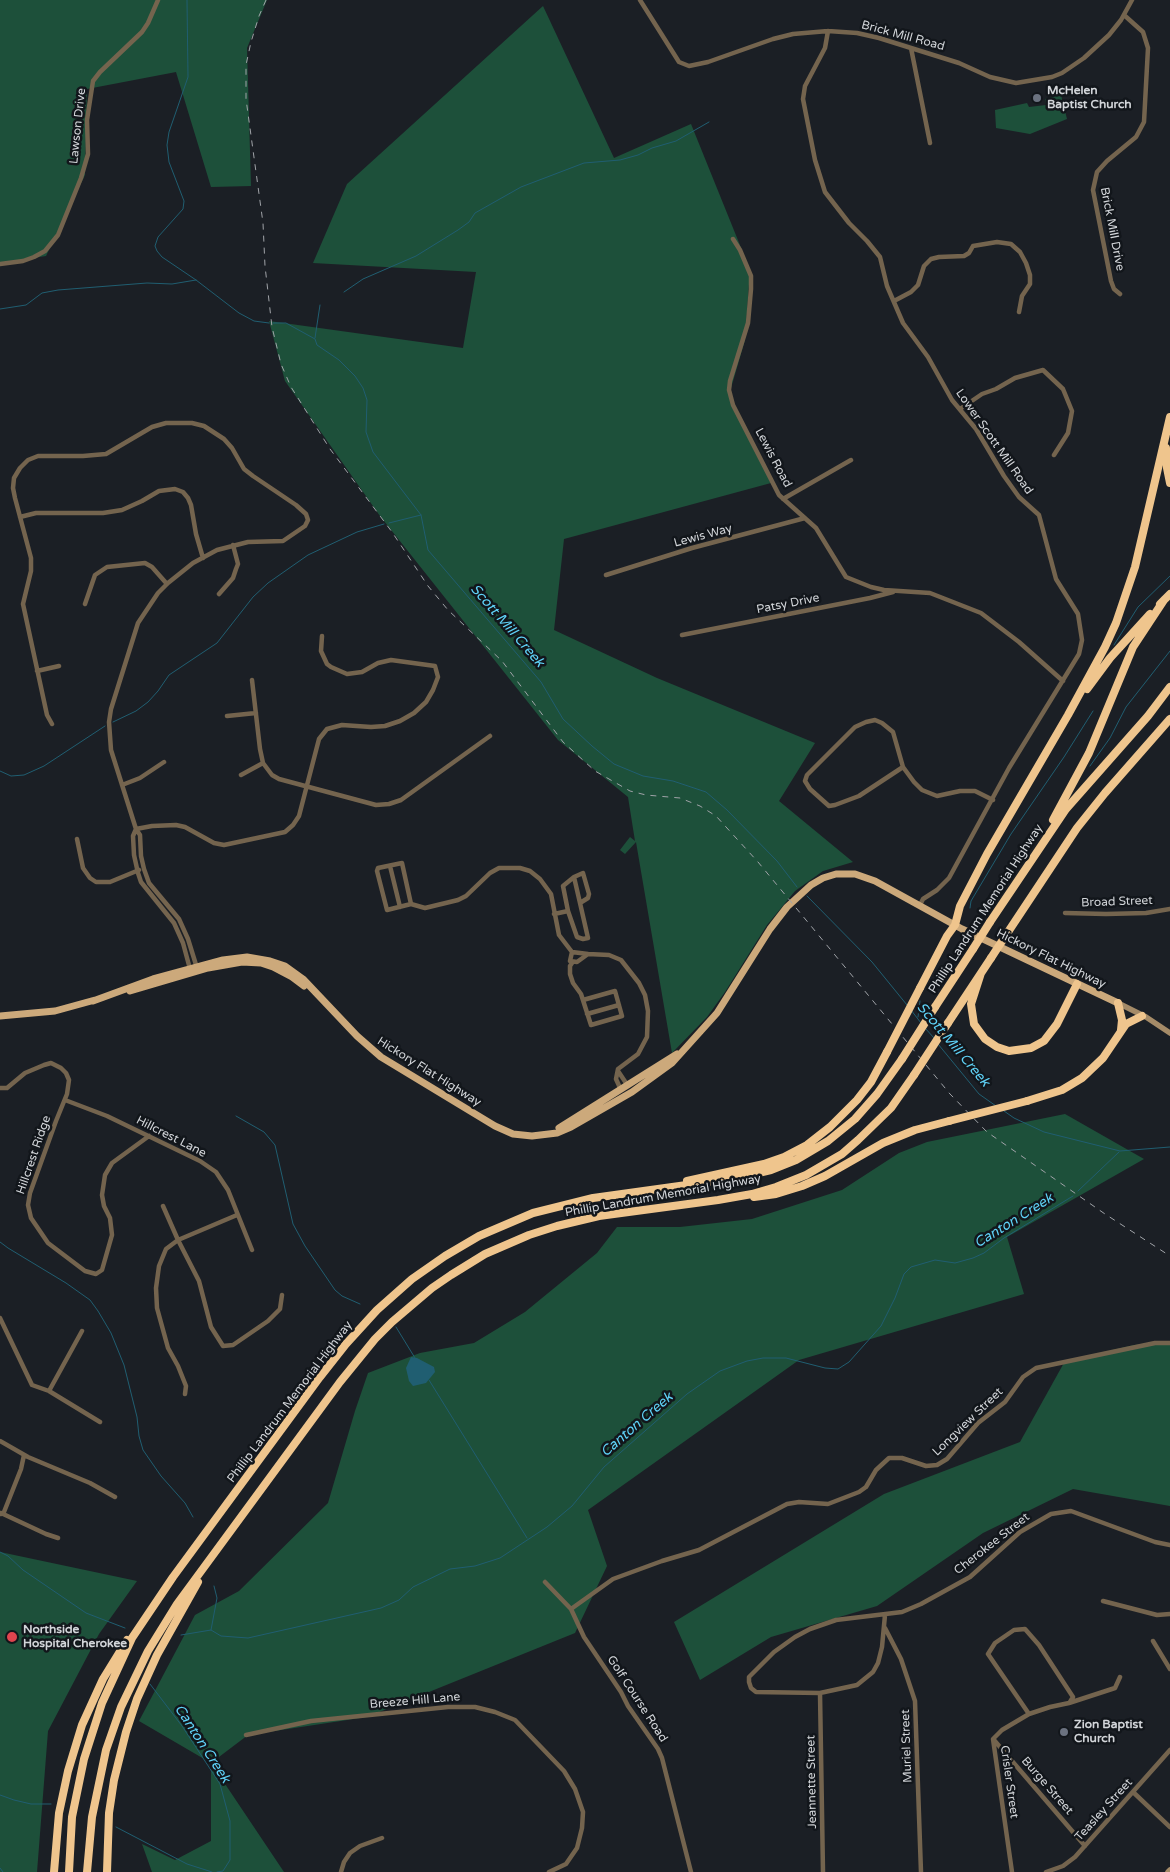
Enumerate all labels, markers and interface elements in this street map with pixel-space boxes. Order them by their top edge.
street label: Brick Mill Road [860,18,946,54]
place label: McHelen Baptist Church [1047,84,1132,112]
street label: Lawson Drive [67,87,89,165]
marker: McHelen Baptist Church [1031,92,1043,104]
street label: Brick Mill Drive [1097,186,1127,272]
street label: Lower Scott Mill Road [952,387,1036,497]
street label: Lewis Road [751,426,795,490]
street label: Lewis Way [672,521,734,551]
water label: Scott Mill Creek [466,581,548,671]
street label: Patsy Drive [755,591,821,617]
street label: Phillip Landrum Memorial Highway [926,822,1046,996]
street label: Broad Street [1081,894,1153,910]
street label: Hickory Flat Highway [994,926,1108,992]
water label: Scott Mill Creek [913,1000,993,1090]
street label: Hickory Flat Highway [374,1034,484,1110]
street label: Hillcrest Lane [134,1113,208,1161]
street label: Hillcrest Ridge [14,1114,54,1196]
street label: Phillip Landrum Memorial Highway [564,1172,762,1220]
water label: Canton Creek [971,1190,1057,1252]
street label: Phillip Landrum Memorial Highway [224,1318,356,1486]
street label: Longview Street [930,1385,1006,1459]
water label: Canton Creek [597,1389,677,1461]
street label: Cherokee Street [951,1510,1033,1578]
place label: Northside Hospital Cherokee [23,1623,127,1651]
marker: Northside Hospital Cherokee [5,1630,19,1644]
street label: Golf Course Road [604,1653,670,1745]
street label: Breeze Hill Lane [369,1690,461,1712]
water label: Canton Creek [170,1702,234,1786]
street label: Muriel Street [899,1709,915,1783]
place label: Zion Baptist Church [1074,1718,1143,1746]
marker: Zion Baptist Church [1058,1726,1070,1738]
street label: Jeannette Street [804,1735,820,1829]
street label: Crisler Street [997,1745,1021,1819]
street label: Burge Street [1018,1754,1076,1818]
street label: Teasley Street [1072,1776,1136,1844]

